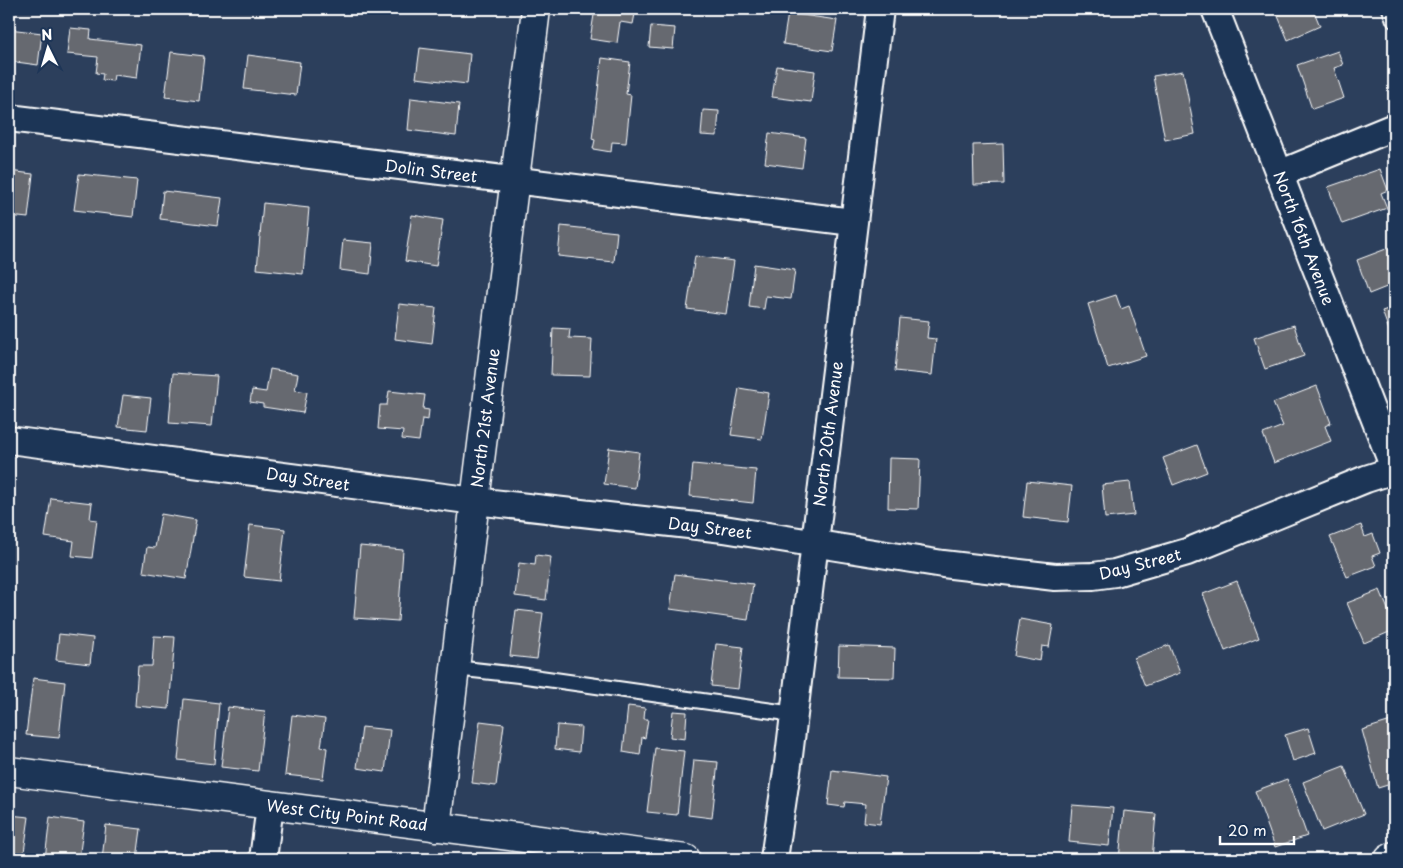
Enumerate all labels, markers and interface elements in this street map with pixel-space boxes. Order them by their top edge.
north arrow [22,22,72,72]
text: N [40,24,53,45]
street label: Dolin Street [383,152,479,188]
street label: North 16th Avenue [1268,167,1342,308]
street label: North 21st Avenue [464,347,504,489]
street label: North 20th Avenue [806,360,848,508]
street label: Day Street [265,460,352,496]
street label: Day Street [667,510,754,544]
street label: Day Street [1096,541,1184,585]
street label: West City Point Road [265,792,429,836]
scale bar [1220,813,1294,845]
text: 20 m [1228,818,1267,841]

